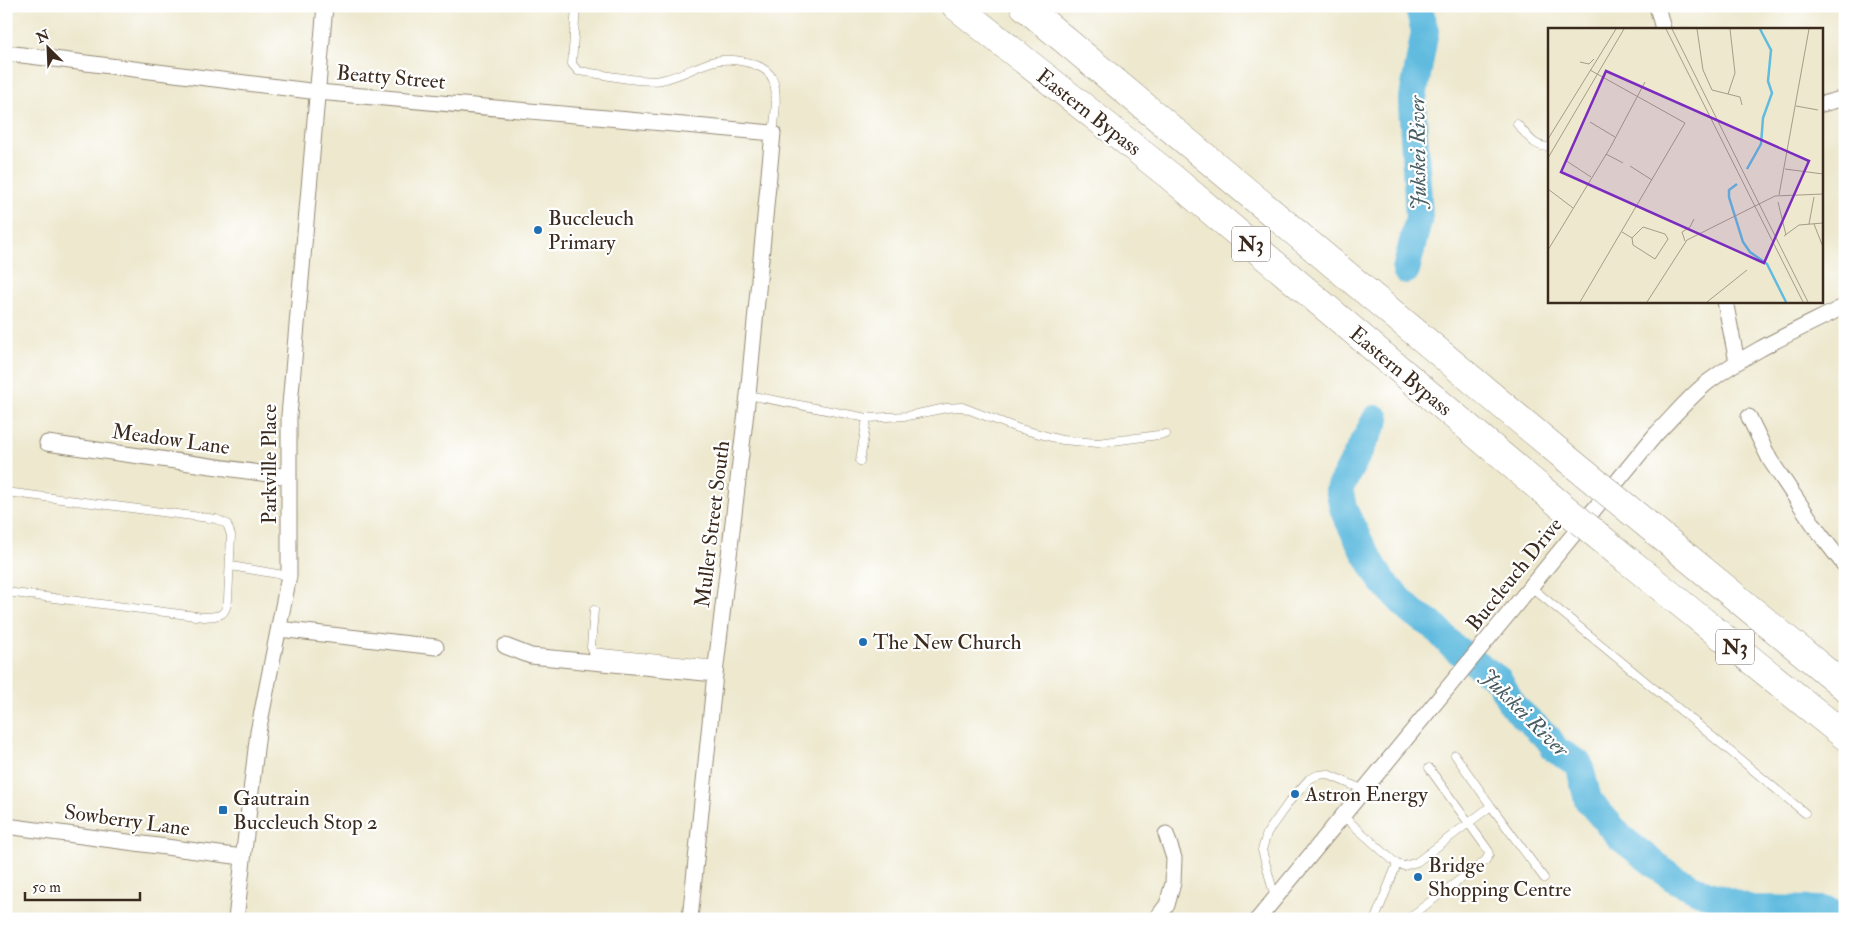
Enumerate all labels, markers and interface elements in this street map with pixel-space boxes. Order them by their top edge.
north arrow [22,22,72,72]
text: N [33,26,53,47]
inset map [1548,28,1824,302]
street label: Beatty Street [335,59,447,96]
street label: Eastern Bypass [1031,63,1147,162]
water label: Jukskei River [1403,94,1433,210]
place label: Buccleuch Primary [548,205,634,256]
marker: Buccleuch Primary [532,224,544,236]
road number: N3 [1232,226,1270,262]
street label: Eastern Bypass [1344,320,1458,422]
street label: Parkville Place [256,404,283,524]
street label: Meadow Lane [110,418,232,461]
street label: Muller Street South [689,439,736,609]
street label: Buccleuch Drive [1460,512,1569,637]
place label: The New Church [873,629,1022,656]
road number: N3 [1716,630,1754,664]
marker: The New Church [857,636,869,648]
water label: Jukskei River [1474,662,1576,764]
place label: Astron Energy [1304,781,1428,808]
place label: Gautrain Buccleuch Stop 2 [233,785,378,836]
marker: Astron Energy [1289,788,1301,800]
street label: Sowberry Lane [62,798,192,843]
marker: Gautrain Buccleuch Stop 2 [217,804,229,816]
place label: Bridge Shopping Centre [1428,852,1572,903]
scale bar [25,870,140,902]
marker: Bridge Shopping Centre [1412,871,1424,883]
text: 50 m [32,878,61,897]

